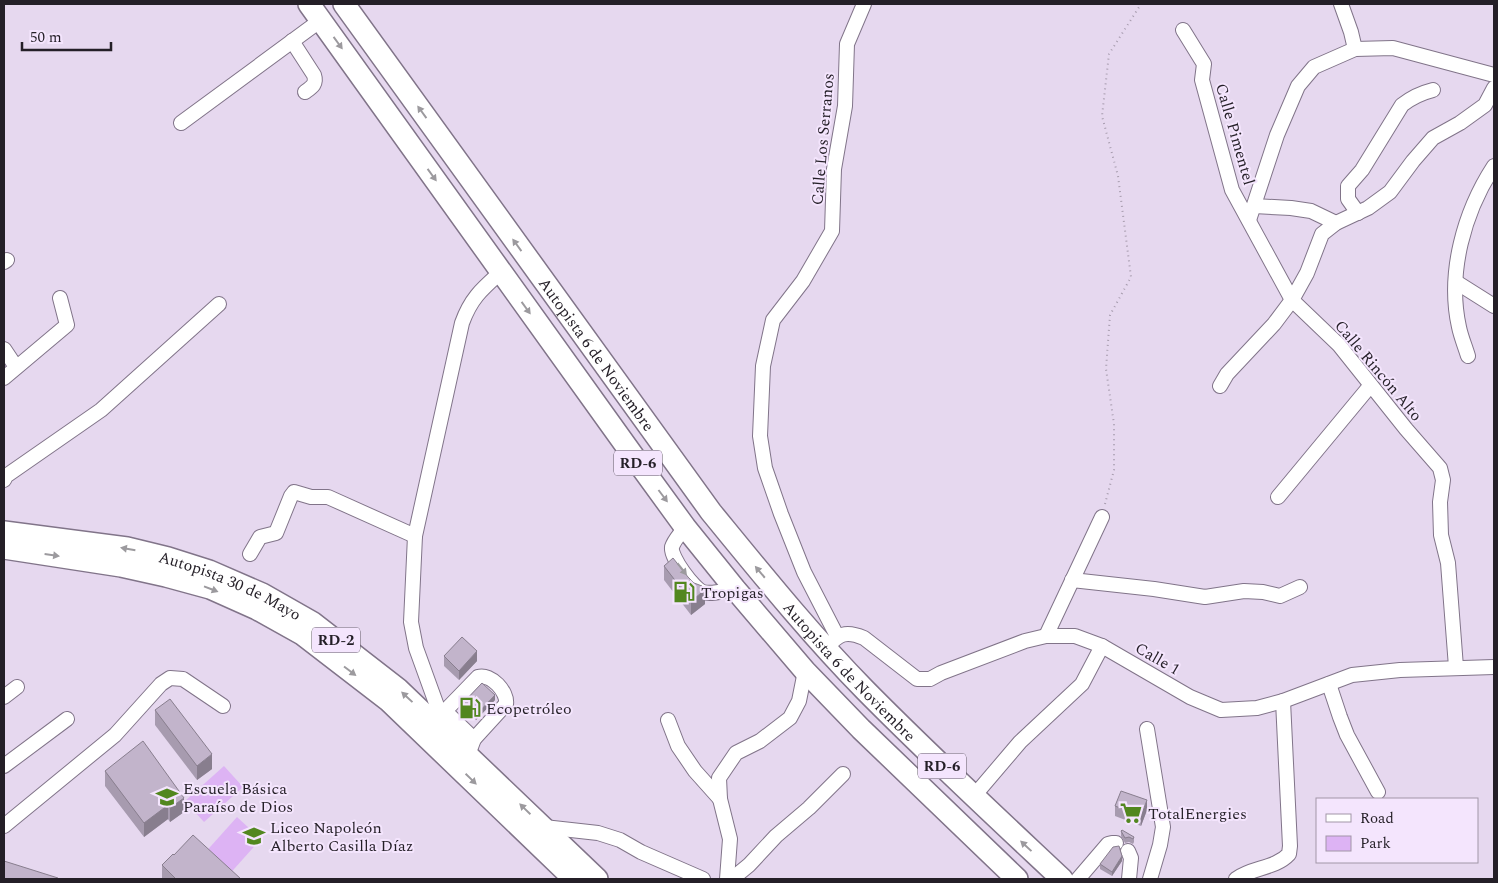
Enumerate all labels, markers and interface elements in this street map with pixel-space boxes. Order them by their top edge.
scale bar [22,20,111,52]
text: 50 m [30,26,62,49]
one-way arrow [333,36,343,50]
street label: Calle Los Serranos [805,72,841,206]
street label: Calle Pimentel [1209,81,1261,188]
one-way arrow [418,106,428,119]
one-way arrow [427,169,437,182]
one-way arrow [512,238,522,251]
street label: Autopista 6 de Noviembre [532,273,660,437]
one-way arrow [521,301,532,314]
street label: Calle Rincón Alto [1329,315,1428,427]
road number: RD-6 [614,450,662,476]
one-way arrow [657,489,668,502]
one-way arrow [120,544,136,552]
street label: Autopista 30 de Mayo [156,545,305,627]
one-way arrow [44,552,60,560]
one-way arrow [677,562,687,576]
one-way arrow [754,566,766,578]
fuel station icon: Tropigas [671,579,697,605]
place label: Tropigas [701,581,764,605]
one-way arrow [203,586,218,593]
street label: Autopista 6 de Noviembre [777,597,921,747]
road number: RD-2 [312,628,360,652]
street label: Calle 1 [1130,636,1185,681]
one-way arrow [343,666,357,676]
one-way arrow [401,691,413,703]
fuel station icon: Ecopetróleo [457,695,483,721]
place label: Ecopetróleo [486,697,572,721]
road number: RD-6 [918,754,966,778]
one-way arrow [464,773,476,785]
place label: Escuela Básica Paraíso de Dios [183,777,293,819]
school or university icon: Escuela Básica Paraíso de Dios [154,784,180,810]
legend [1316,798,1478,863]
supermarket icon: TotalEnergies [1118,800,1144,826]
place label: TotalEnergies [1148,802,1247,826]
one-way arrow [519,803,531,815]
text: Road [1360,807,1394,830]
place label: Liceo Napoleón Alberto Casilla Díaz [270,816,413,858]
school or university icon: Liceo Napoleón Alberto Casilla Díaz [241,823,267,849]
text: Park [1360,832,1391,855]
one-way arrow [1021,840,1033,852]

